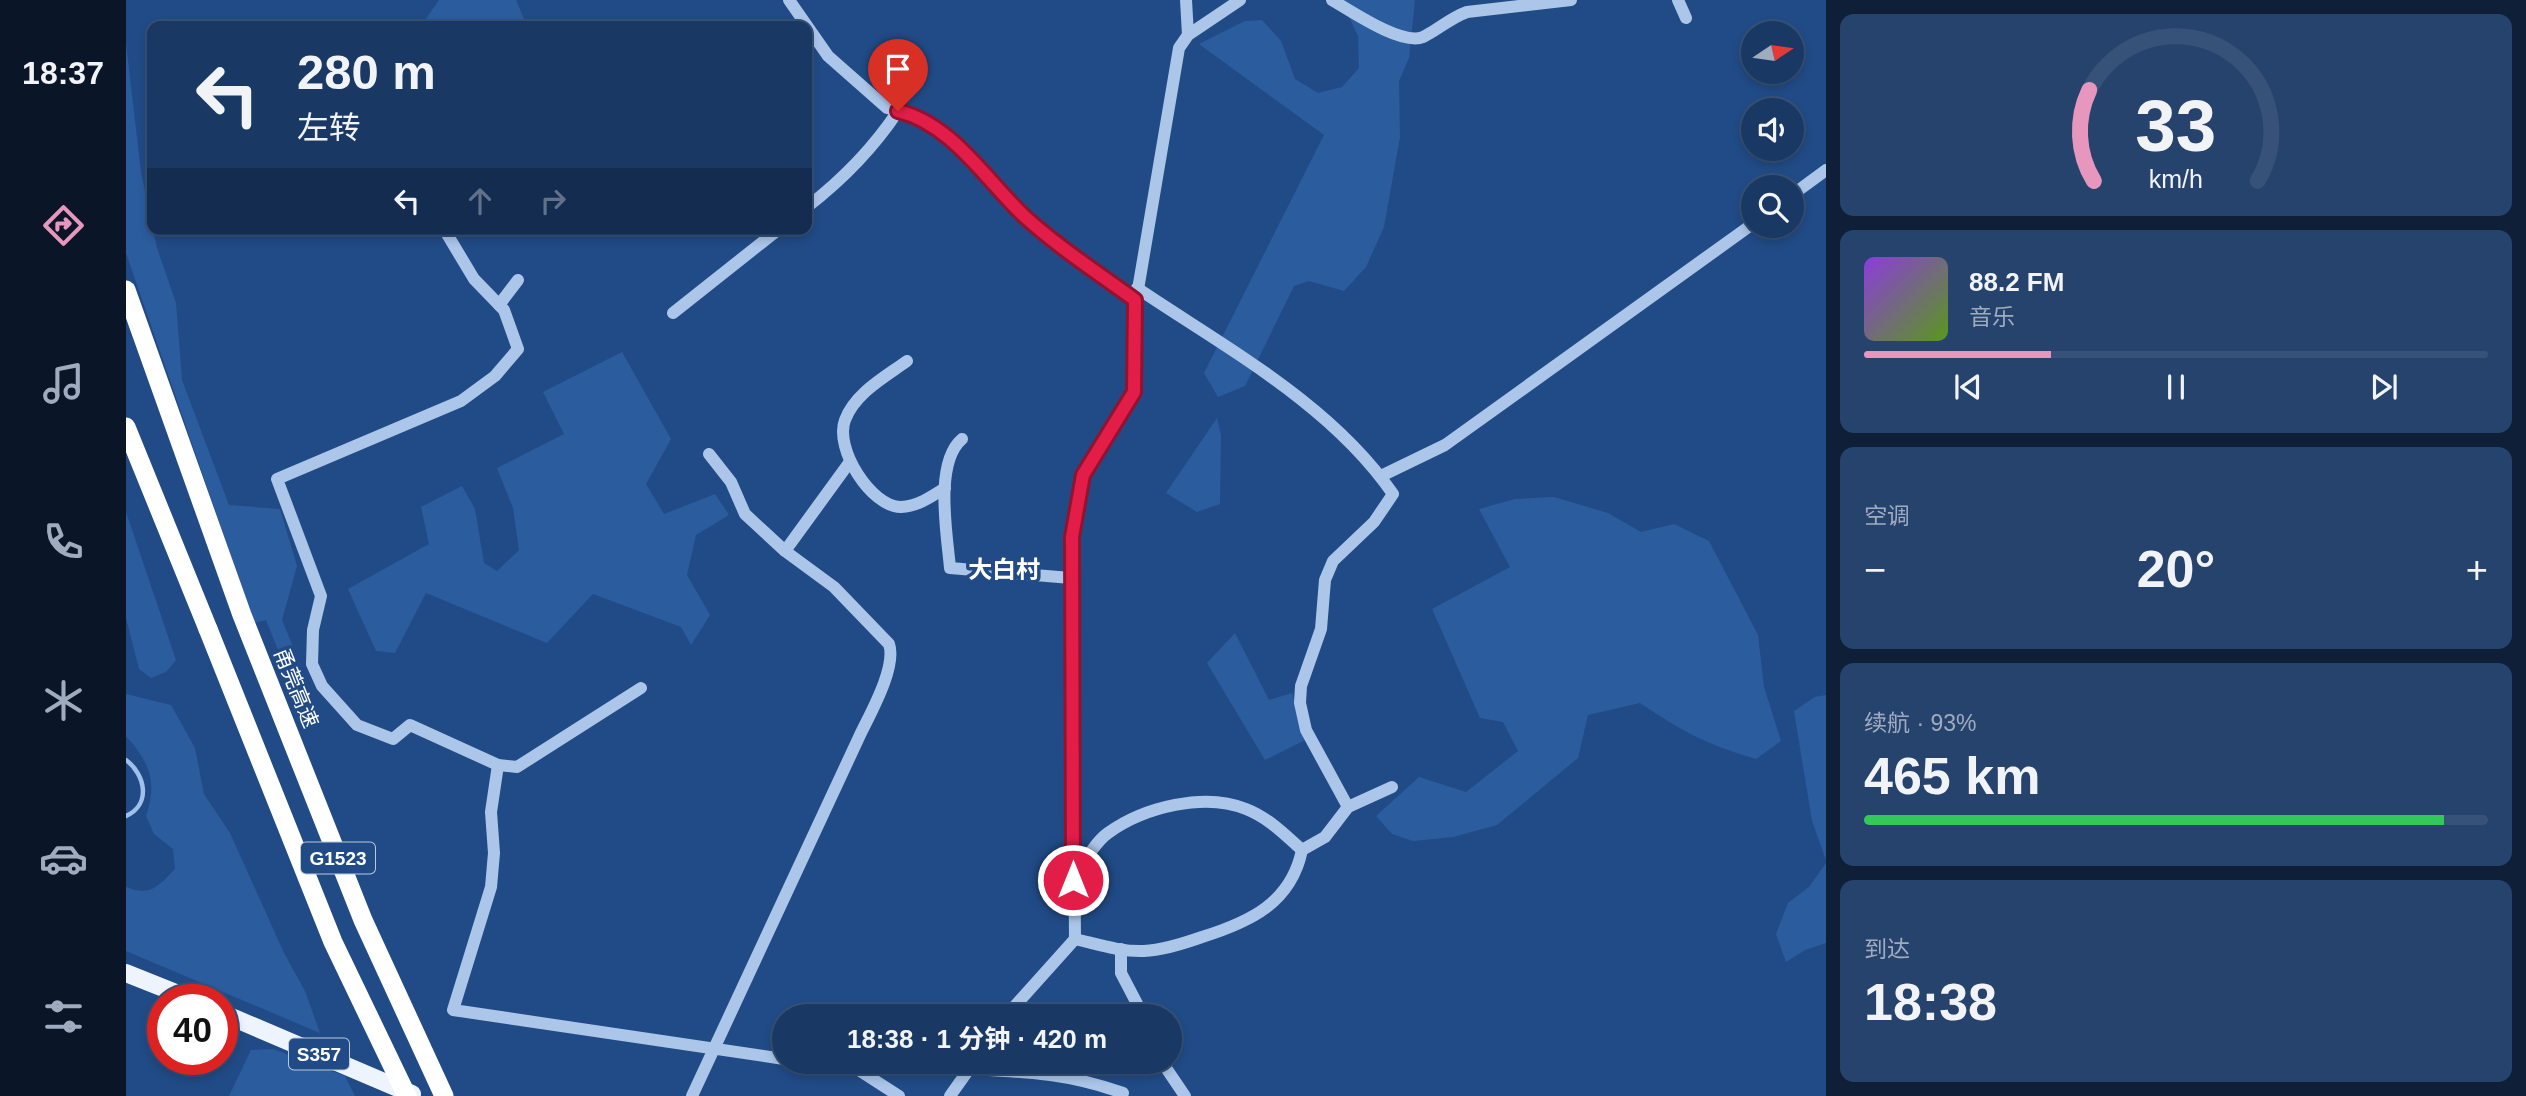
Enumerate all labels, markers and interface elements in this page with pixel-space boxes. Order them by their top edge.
north arrow [1741,21,1804,84]
map controls [1741,21,1804,238]
pin [868,39,928,111]
text: 280 m [297,45,436,99]
icon: left [182,49,273,140]
icon: arrive [879,50,917,88]
text: 18:37 [22,55,104,91]
text: 33 [2136,86,2216,167]
button: sound [1741,98,1804,161]
text: 左转 [297,110,361,146]
text: km/h [2149,165,2203,193]
button: search [1741,175,1804,238]
icon: left [388,182,426,220]
icon: ahead [461,182,499,220]
icon: right [534,182,572,220]
icon: directions [39,201,88,250]
text: 88.2 FM [1969,267,2064,297]
text: 音乐 [1969,304,2015,330]
icon: music [39,359,88,408]
icon: previous [1949,368,1987,406]
icon: pause [2157,368,2195,406]
icon: next [2365,368,2403,406]
text: 空调 [1864,503,1910,529]
icon: phone [39,517,88,566]
text: 20° [2137,540,2215,598]
text: − [1864,549,1886,591]
text: + [2466,549,2488,591]
district label: 大白村 [968,556,1040,583]
street label: 甬莞高速 [270,645,323,731]
icon: climate [39,676,88,725]
text: 续航 · 93% [1864,710,1976,736]
text: 465 km [1864,747,2040,805]
icon: car [39,834,88,883]
road number: G1523 [301,842,375,874]
position arrow [1036,843,1110,917]
text: 到达 [1864,936,1910,962]
text: 18:38 [1864,973,1997,1031]
speed limit sign: 40 [147,984,238,1075]
icon: filters [39,992,88,1041]
text: 18:38 · 1 分钟 · 420 m [847,1024,1107,1054]
road number: S357 [289,1038,349,1070]

